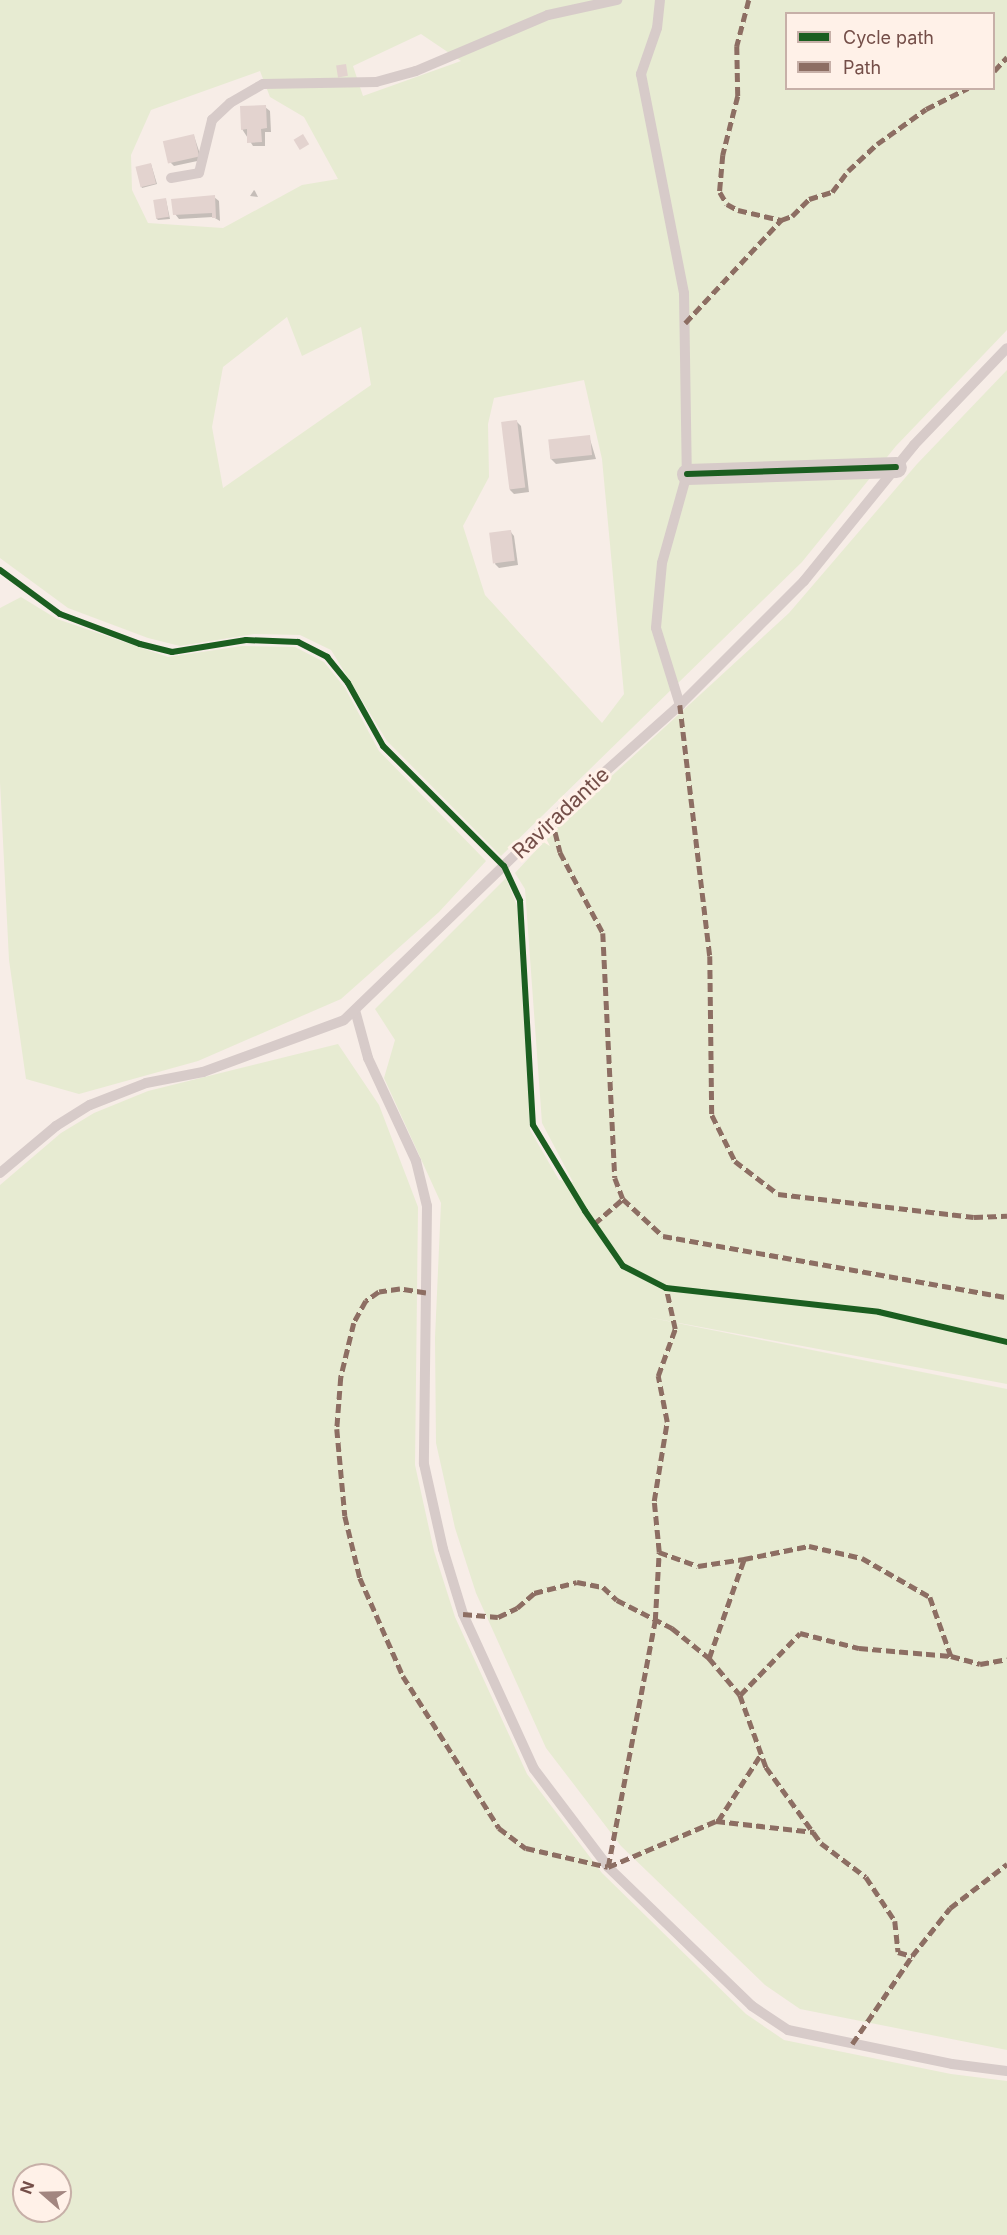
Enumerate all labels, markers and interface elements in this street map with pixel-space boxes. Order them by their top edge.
legend [785,12,995,90]
text: Cycle path [843,27,934,48]
text: Path [843,57,881,78]
street label: Raviradantie [508,762,614,864]
north arrow [12,2163,72,2223]
text: N [15,2178,38,2197]

